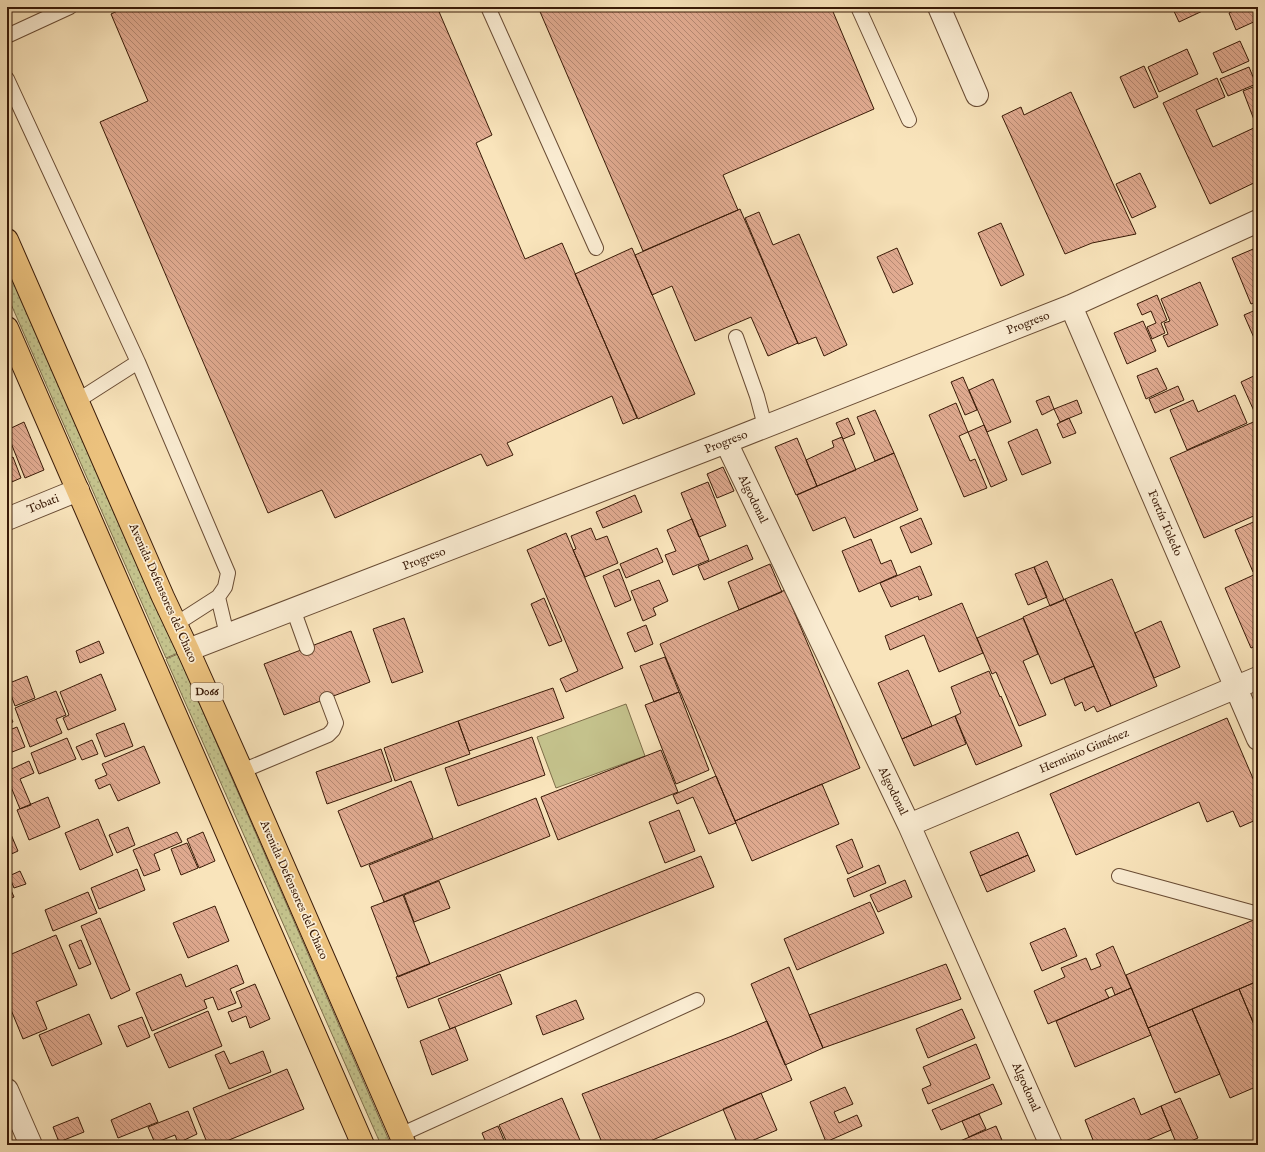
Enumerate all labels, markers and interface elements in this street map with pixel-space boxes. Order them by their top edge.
street label: Progreso [1004,308,1052,338]
street label: Progreso [702,427,750,457]
street label: Algodonal [734,471,771,526]
street label: Fortín Toledo [1144,488,1186,559]
street label: Tobati [25,491,61,517]
street label: Avenida Defensores del Chaco [125,520,201,665]
street label: Progreso [400,544,448,574]
road number: D066 [191,683,223,701]
street label: Herminio Giménez [1037,725,1132,777]
street label: Algodonal [874,763,911,818]
street label: Avenida Defensores del Chaco [256,817,332,962]
street label: Algodonal [1008,1059,1044,1114]

